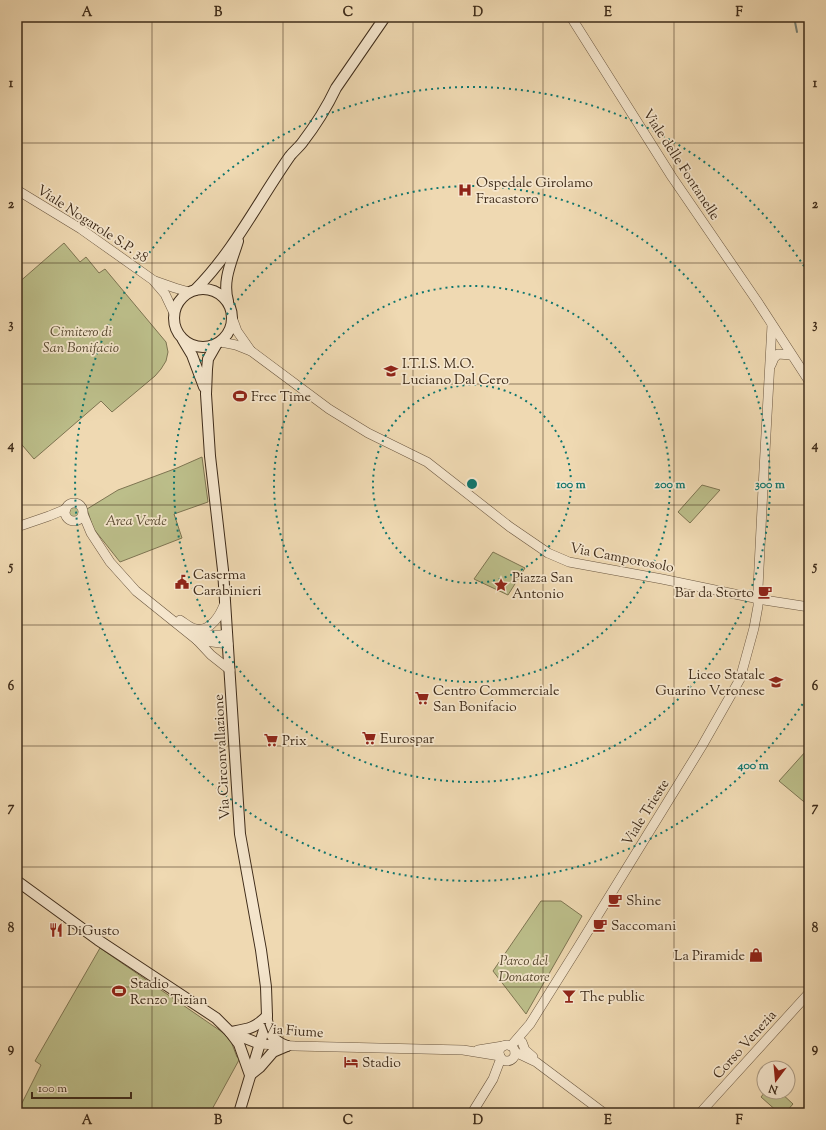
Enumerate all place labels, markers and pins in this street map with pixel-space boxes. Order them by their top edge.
place label: Ospedale Girolamo Fracastoro [476,174,593,210]
hospital icon: Ospedale Girolamo Fracastoro [457,182,473,198]
place label: I.T.I.S. M.O. Luciano Dal Cero [402,355,509,391]
school or university icon: I.T.I.S. M.O. Luciano Dal Cero [383,363,399,379]
sports icon: Free Time [232,388,248,404]
place label: Free Time [251,388,311,408]
centre of rings [465,477,479,491]
place label: Caserma Carabinieri [193,566,261,602]
place label: Piazza San Antonio [512,569,573,605]
public building icon: Caserma Carabinieri [174,574,190,590]
place icon: Piazza San Antonio [493,577,509,593]
place label: Bar da Storto [675,584,754,604]
cafe icon: Bar da Storto [757,584,773,600]
place label: Liceo Statale Guarino Veronese [655,666,765,702]
school or university icon: Liceo Statale Guarino Veronese [768,674,784,690]
place label: Centro Commerciale San Bonifacio [433,682,560,718]
supermarket icon: Centro Commerciale San Bonifacio [414,690,430,706]
supermarket icon: Eurospar [361,730,377,746]
place label: Eurospar [380,730,435,750]
supermarket icon: Prix [263,732,279,748]
place label: Prix [282,732,307,752]
cafe icon: Shine [607,892,623,908]
place label: Shine [626,892,661,912]
cafe icon: Saccomani [592,917,608,933]
place label: Saccomani [611,917,676,937]
restaurant icon: DiGusto [48,922,64,938]
place label: DiGusto [67,922,120,942]
place label: La Piramide [674,947,745,967]
shop icon: La Piramide [748,947,764,963]
place label: Stadio Renzo Tizian [130,975,208,1011]
sports icon: Stadio Renzo Tizian [111,983,127,999]
bar icon: The public [561,988,577,1004]
place label: The public [580,988,645,1008]
hotel icon: Stadio [343,1054,359,1070]
place label: Stadio [362,1054,401,1074]

